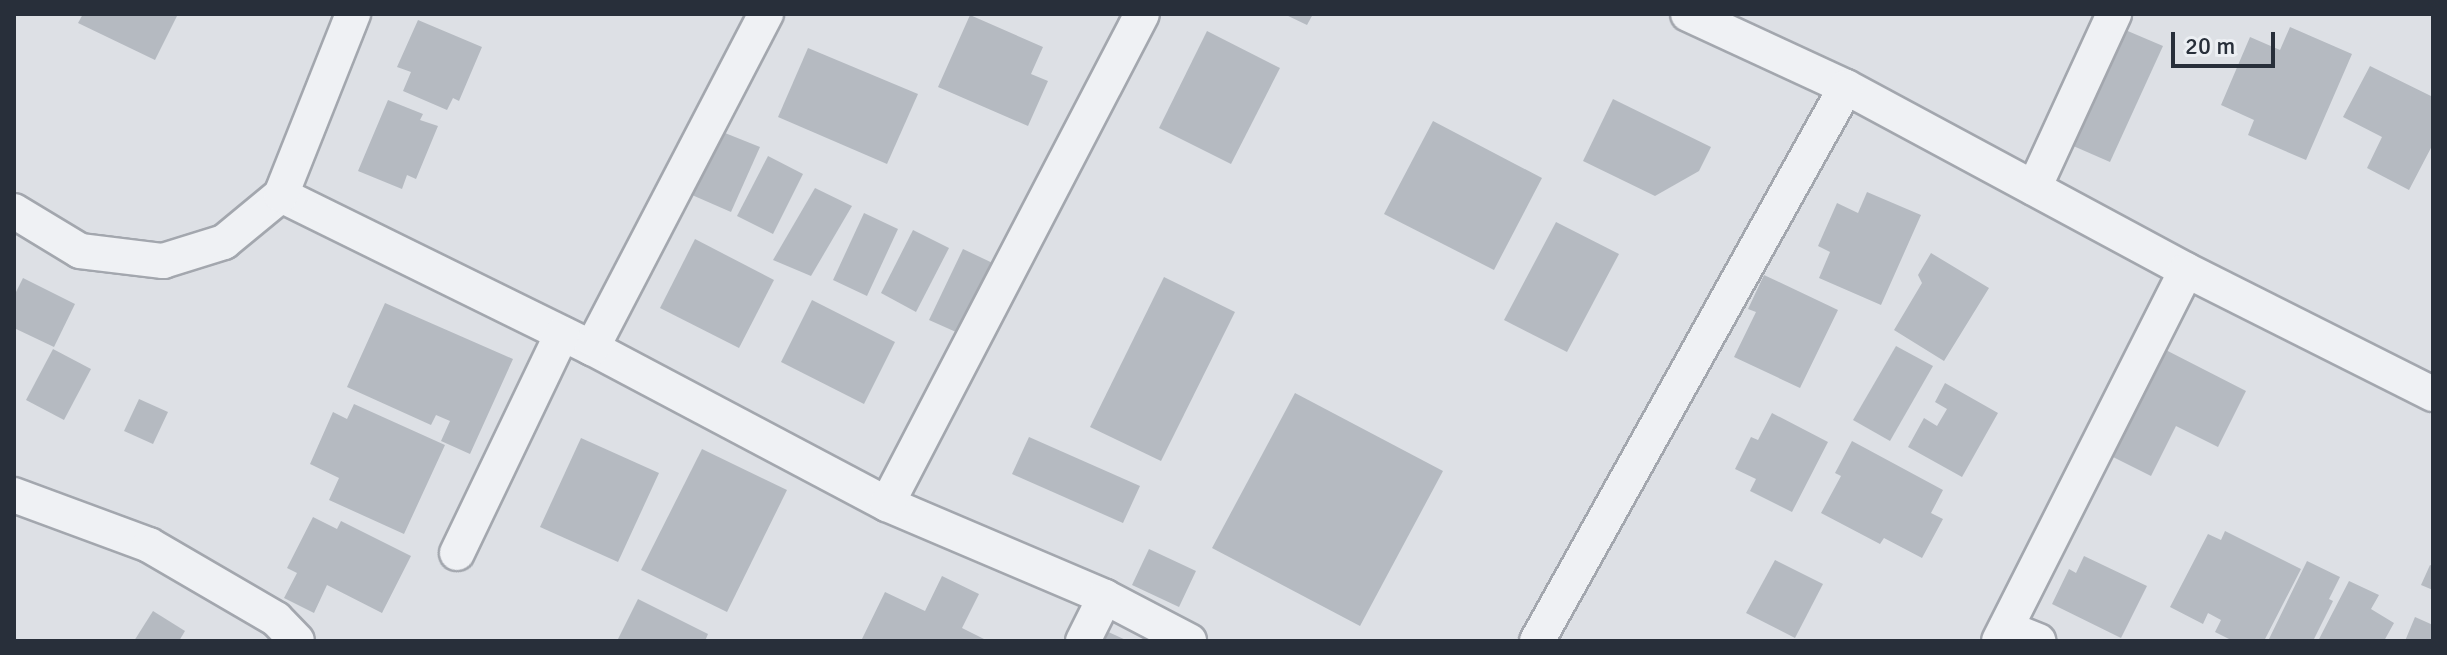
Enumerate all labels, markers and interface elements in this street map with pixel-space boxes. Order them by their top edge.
scale bar [2175,16,2279,66]
text: 20 m [2185,31,2235,61]

